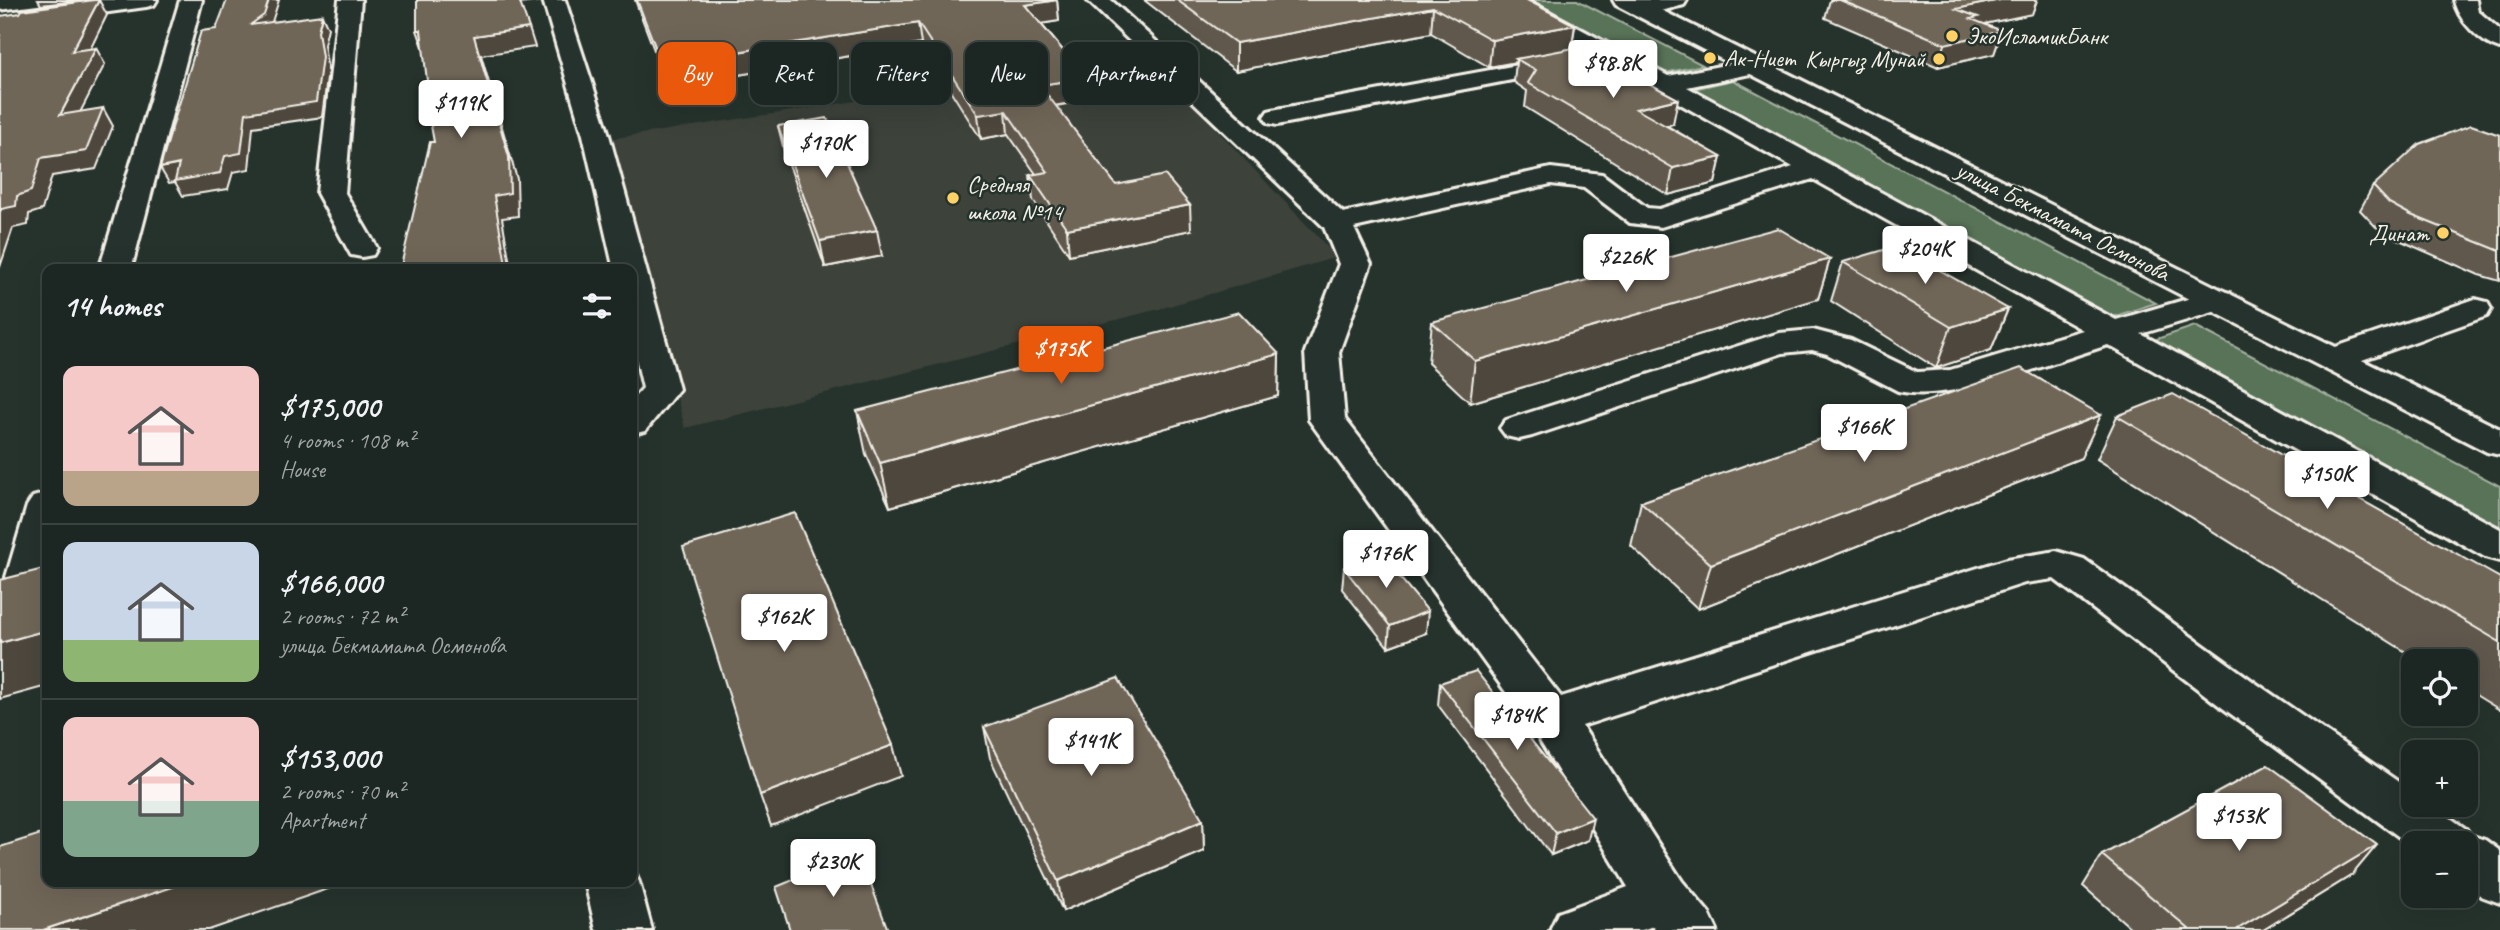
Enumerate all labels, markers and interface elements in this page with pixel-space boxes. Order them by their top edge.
place label: ЭкоИсламикБанк [1966,21,2109,51]
marker: ЭкоИсламикБанк [1944,28,1960,44]
pin: $98.8K [1556,41,1670,100]
chip: Buy [658,42,736,105]
chip: Rent [750,42,837,105]
chip: Filters [851,42,951,105]
chip: New [965,42,1048,105]
chip: Apartment [1062,42,1198,105]
place label: Ак-Ниет [1724,43,1797,73]
place label: Кыргыз Мунай [1805,44,1927,75]
text: $98.8K [1584,48,1642,77]
marker: Ак-Ниет [1702,50,1718,66]
marker: Кыргыз Мунай [1931,51,1947,67]
pin: $119K [412,80,510,140]
text: $119K [435,88,487,117]
pin: $170K [777,120,875,180]
text: $170K [800,128,853,157]
street label: улица Бекмамата Осмонова [1950,153,2176,288]
place label: Средняя школа №14 [967,169,1065,227]
marker: Средняя школа №14 [945,190,961,206]
place label: Динат [2369,218,2430,248]
marker: Динат [2435,225,2451,241]
pin: $204K [1876,226,1974,286]
pin: $226K [1577,234,1675,294]
text: $204K [1898,234,1952,263]
text: $226K [1599,242,1653,271]
text: 14 homes [63,287,161,325]
icon: filters [578,287,616,325]
pin: $175K [1012,326,1110,386]
text: $175K [1035,334,1087,363]
text: $175,000 [280,388,380,426]
icon: home [119,394,203,478]
pin: $166K [1815,405,1913,464]
text: $166K [1837,412,1891,441]
text: 4 rooms · 108 m² [280,426,415,455]
pin: $150K [2278,452,2376,511]
text: House [280,455,325,484]
text: $150K [2301,459,2353,488]
pin: $176K [1337,530,1435,590]
text: $176K [1359,538,1413,567]
text: $166,000 [280,564,382,602]
icon: home [119,570,203,654]
pin: $162K [735,594,833,654]
text: 2 rooms · 72 m² [280,602,404,631]
text: $162K [757,602,811,631]
text: улица Бекмамата Осмонова [280,631,506,660]
map controls [2401,649,2478,908]
button: locate [2401,649,2478,726]
pin: $184K [1468,692,1566,752]
text: $184K [1490,700,1544,729]
pin: $141K [1042,718,1140,778]
text: $141K [1064,726,1118,755]
text: $153,000 [280,739,380,777]
button: + [2401,740,2478,817]
icon: home [119,745,203,829]
text: 2 rooms · 70 m² [280,777,404,806]
pin: $153K [2190,794,2288,853]
text: $153K [2213,801,2265,830]
text: Apartment [280,806,365,835]
button: − [2401,831,2478,908]
pin: $230K [784,839,882,899]
text: $230K [806,847,860,876]

